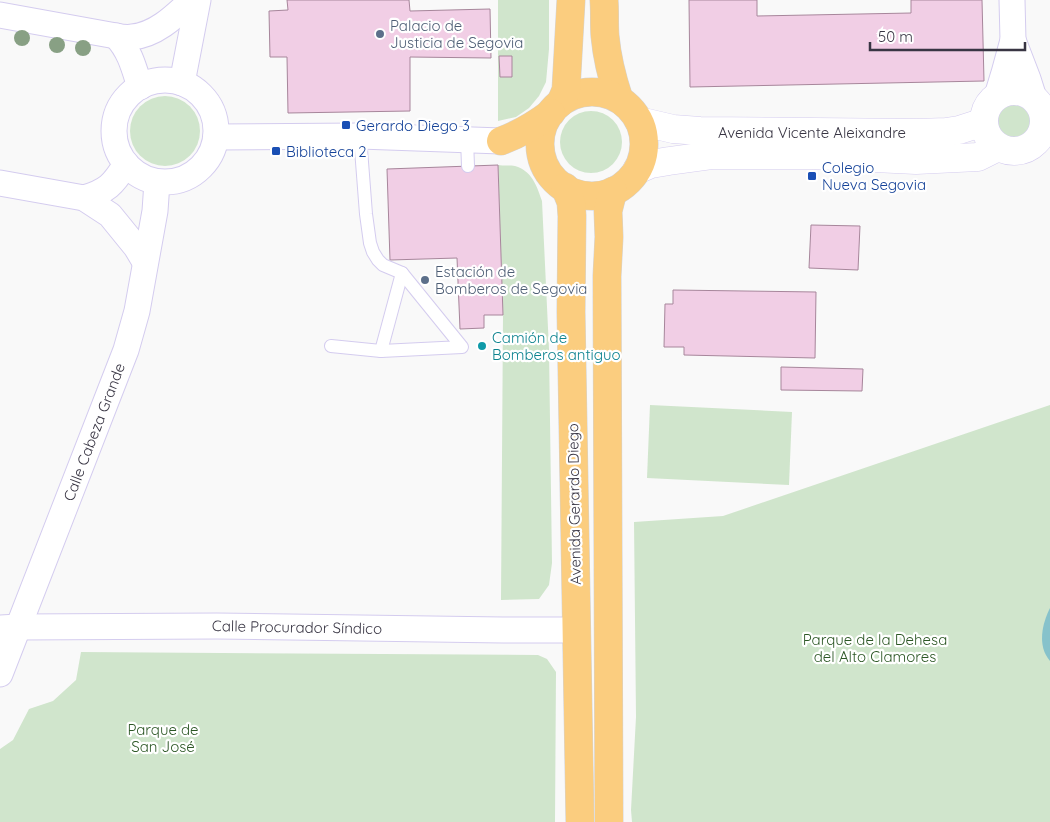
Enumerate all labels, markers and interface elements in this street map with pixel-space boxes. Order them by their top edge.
place label: Palacio de Justicia de Segovia [390,16,523,52]
scale bar [870,20,1025,52]
text: 50 m [878,27,913,46]
marker: Palacio de Justicia de Segovia [374,28,386,40]
place label: Gerardo Diego 3 [356,116,470,135]
marker: Gerardo Diego 3 [340,119,352,131]
street label: Avenida Vicente Aleixandre [718,123,906,142]
place label: Biblioteca 2 [286,142,367,161]
marker: Biblioteca 2 [270,145,282,157]
place label: Colegio Nueva Segovia [822,158,926,194]
marker: Colegio Nueva Segovia [806,170,818,182]
place label: Estación de Bomberos de Segovia [435,262,587,298]
marker: Estación de Bomberos de Segovia [419,274,431,286]
place label: Camión de Bomberos antiguo [492,328,621,364]
marker: Camión de Bomberos antiguo [476,340,488,352]
street label: Calle Cabeza Grande [59,360,129,504]
street label: Avenida Gerardo Diego [563,423,585,585]
street label: Calle Procurador Síndico [212,616,382,638]
park label: Parque de la Dehesa del Alto Clamores [803,630,947,666]
park label: Parque de San José [127,720,199,756]

